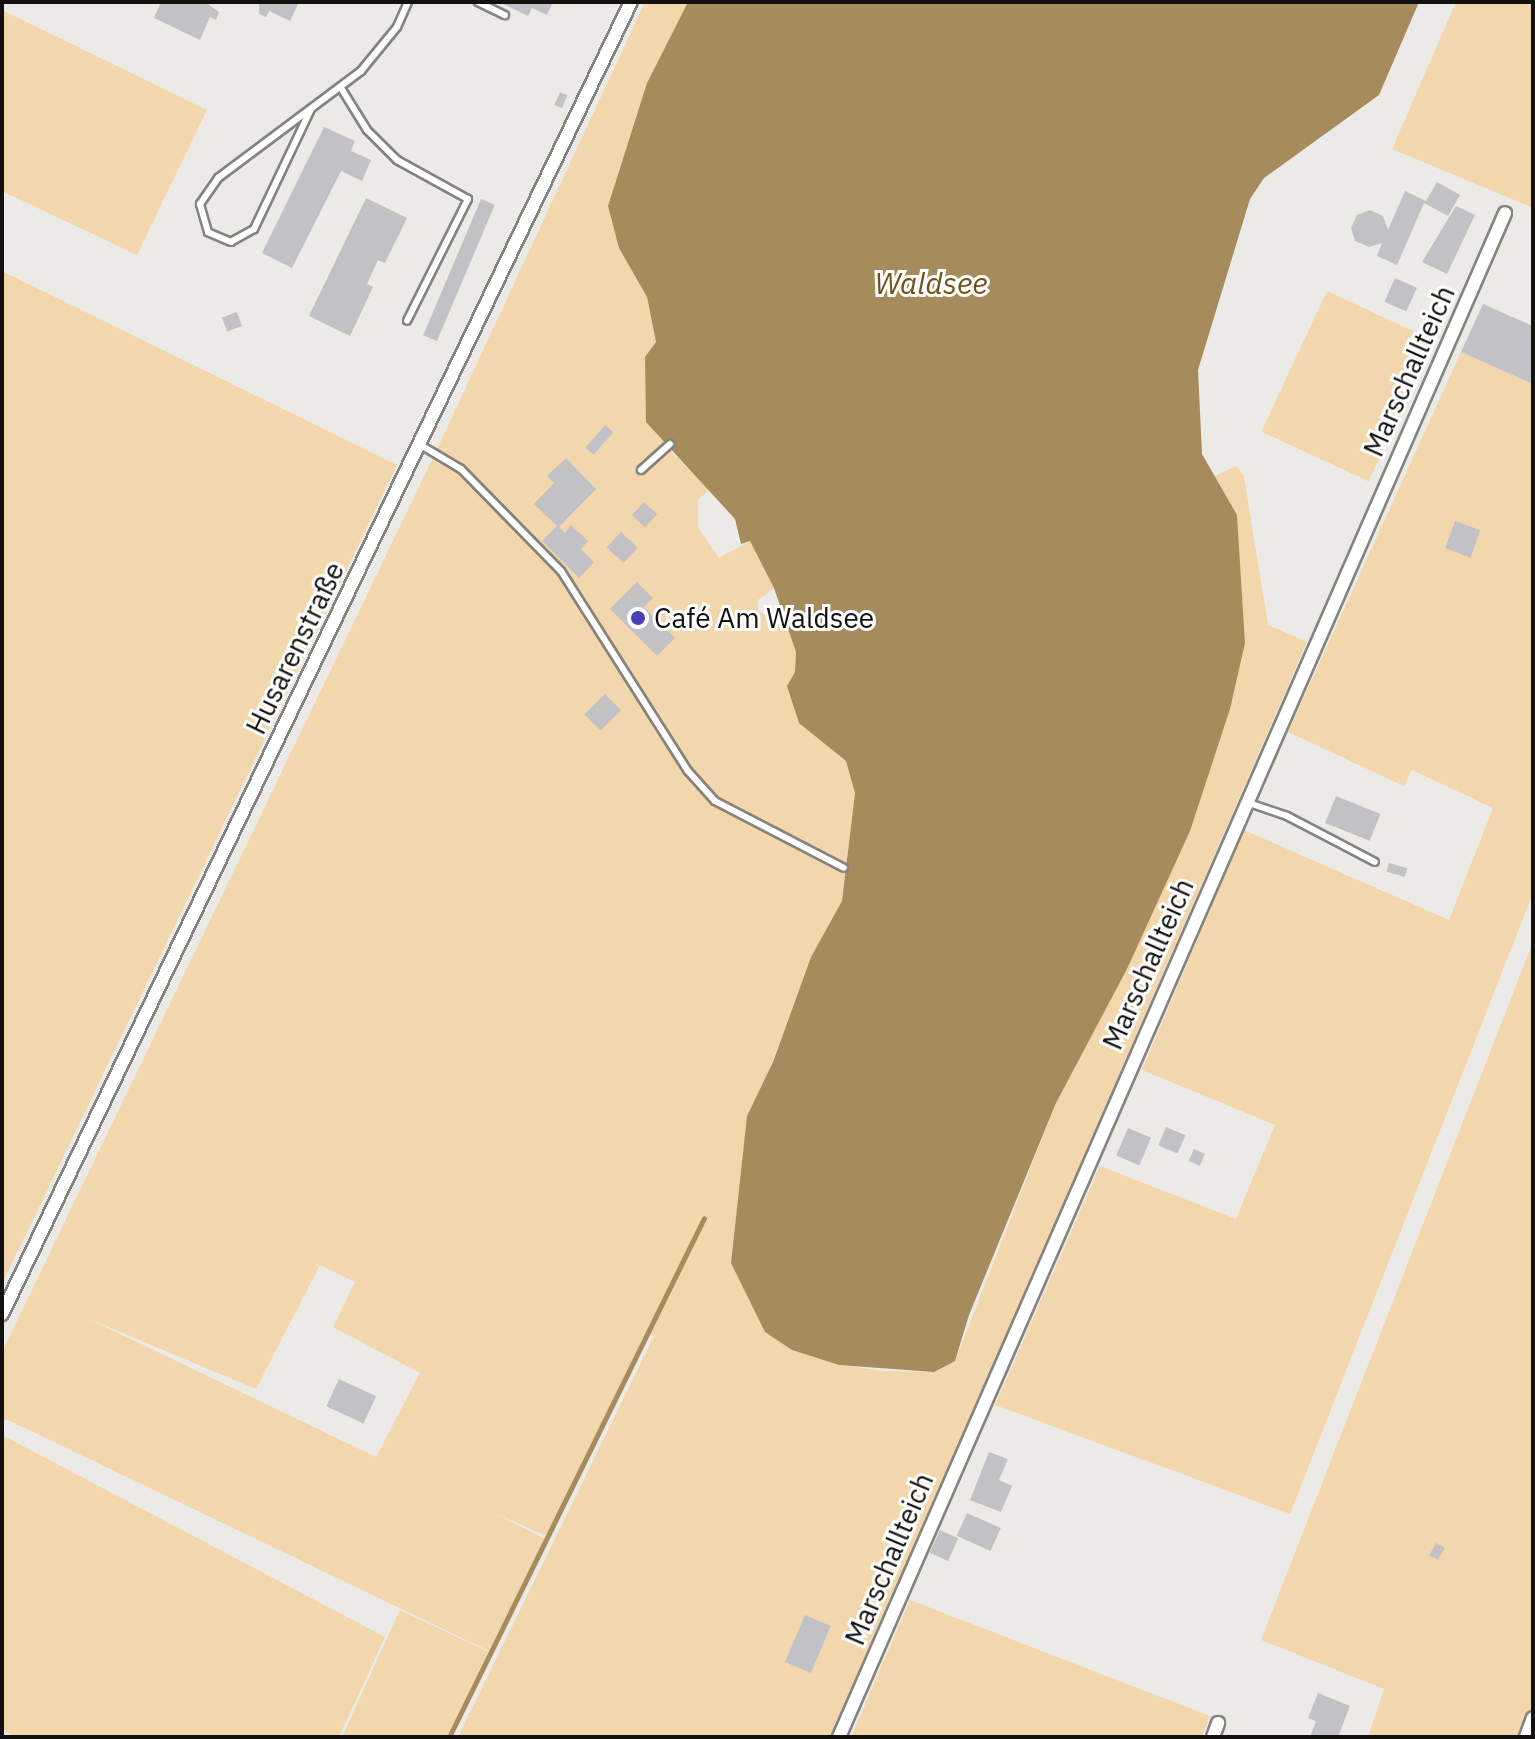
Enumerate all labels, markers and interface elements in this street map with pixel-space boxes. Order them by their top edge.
water label: Waldsee [874,265,988,301]
street label: Marschallteich [1356,280,1462,462]
street label: Husarenstraße [239,556,351,740]
place label: Café Am Waldsee [654,601,874,635]
marker: Café Am Waldsee [629,609,647,627]
street label: Marschallteich [1095,873,1201,1055]
street label: Marschallteich [838,1468,940,1650]

